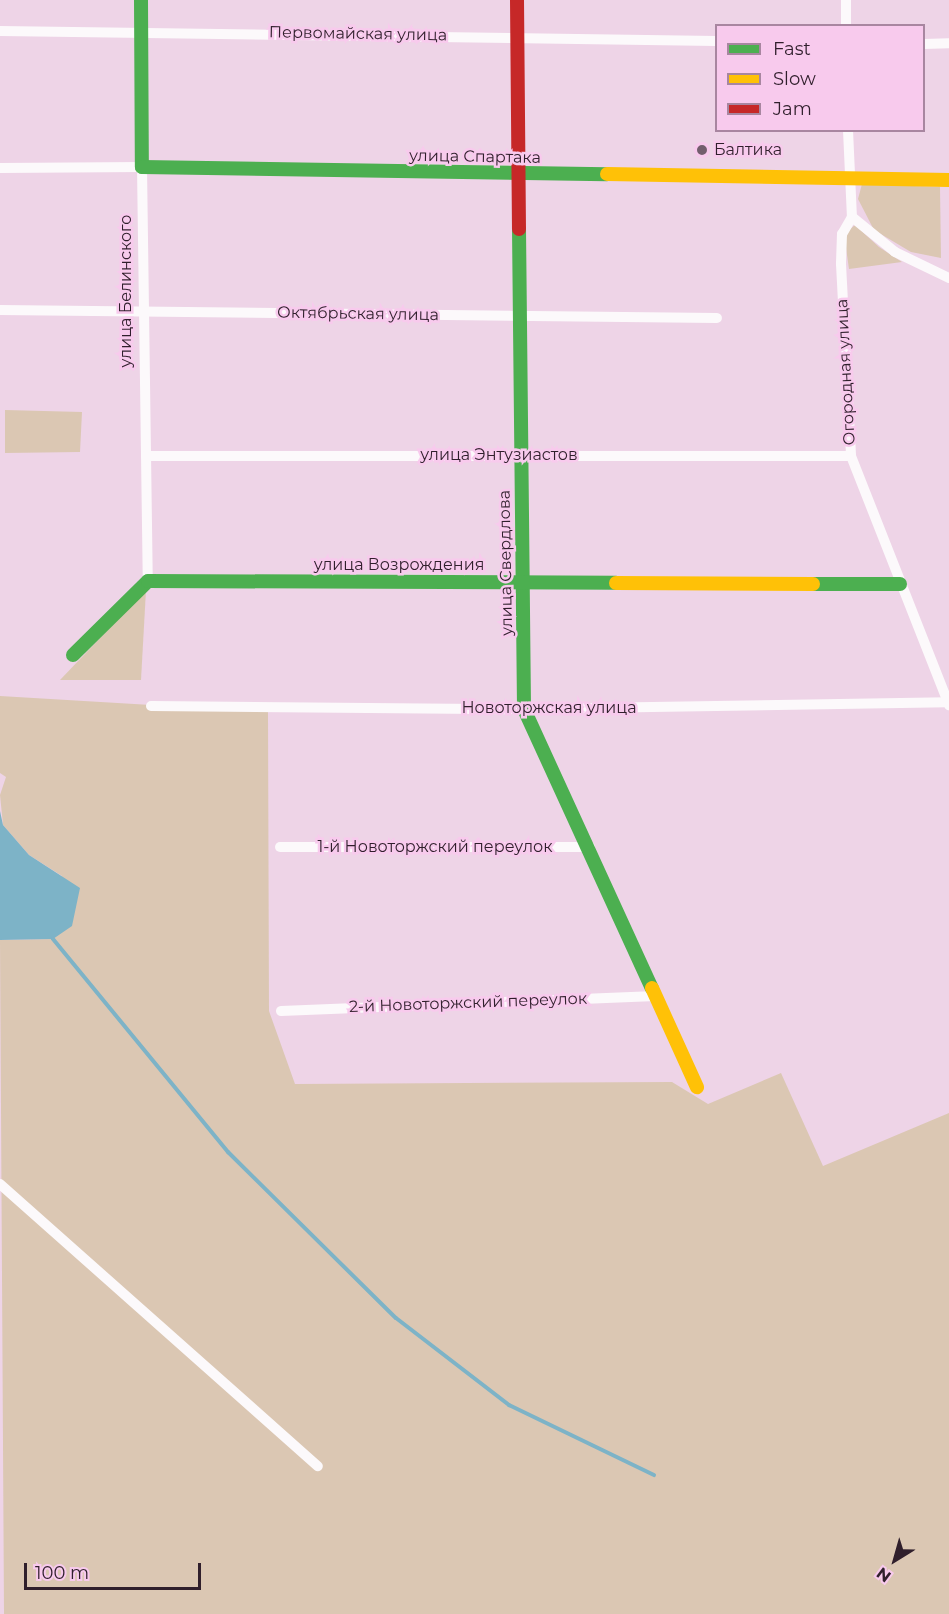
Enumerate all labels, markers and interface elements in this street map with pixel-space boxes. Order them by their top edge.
street label: Первомайская улица [269,23,447,45]
legend [715,24,925,132]
text: Fast [773,38,811,60]
text: Slow [773,68,816,90]
text: Jam [773,98,812,120]
place label: Балтика [714,140,782,160]
marker: Балтика [695,143,709,157]
street label: улица Спартака [409,146,541,168]
street label: улица Белинского [116,215,136,367]
street label: Огородная улица [833,298,859,446]
street label: Октябрьская улица [277,303,439,325]
street label: улица Энтузиастов [420,445,578,465]
street label: улица Свердлова [495,490,517,636]
street label: улица Возрождения [314,555,484,575]
street label: Новоторжская улица [461,698,637,718]
street label: 1-й Новоторжский переулок [317,837,553,857]
street label: 2-й Новоторжский переулок [349,989,587,1017]
north arrow [865,1530,925,1590]
scale bar [27,1551,204,1589]
text: 100 m [35,1562,89,1584]
text: N [873,1563,895,1586]

